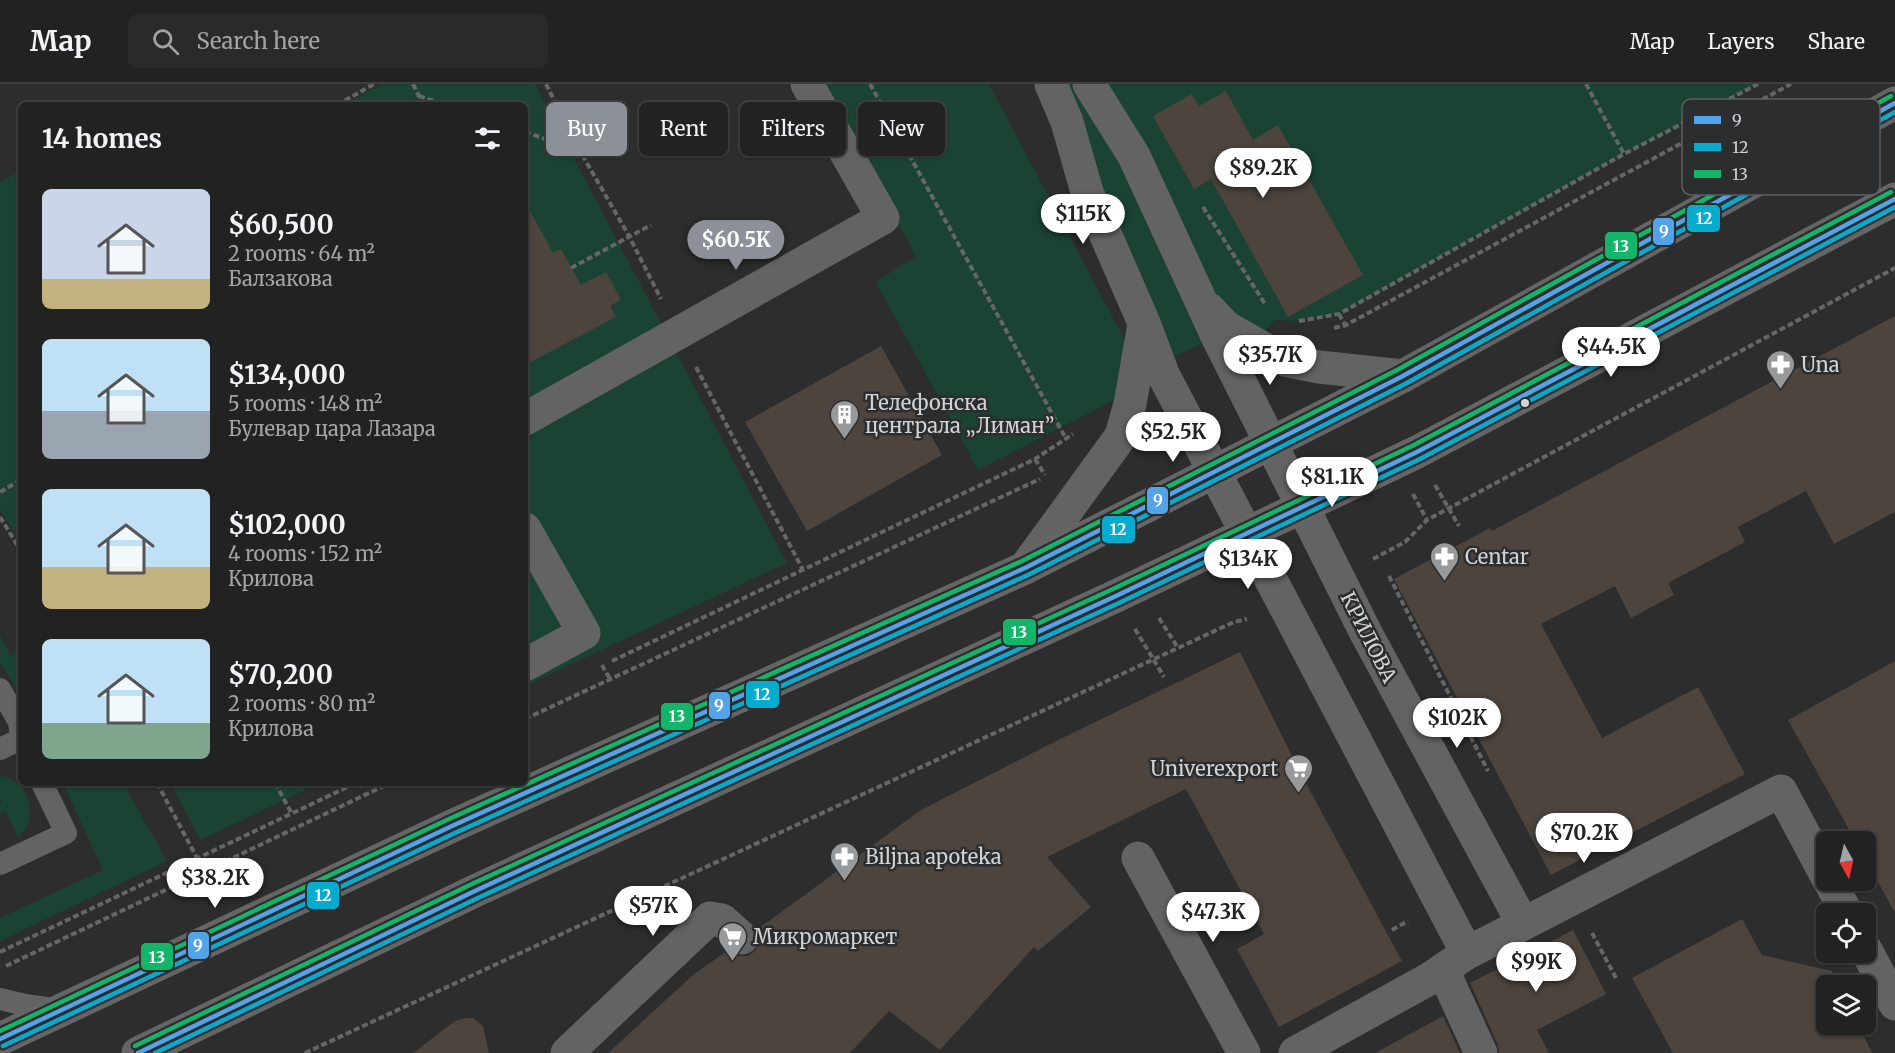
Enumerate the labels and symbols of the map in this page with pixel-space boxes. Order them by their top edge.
legend [1682,99,1880,195]
text: 9 [1732,110,1742,130]
text: 12 [1732,137,1749,157]
pin: $89.2K [1214,148,1312,199]
text: 13 [1732,164,1748,184]
pin: $115K [1041,194,1125,245]
line badge: 12 [1686,204,1721,233]
text: 12 [1696,208,1712,228]
line badge: 9 [1652,217,1675,246]
pin: $60.5K [687,220,785,271]
text: 9 [1659,221,1669,241]
line badge: 13 [1604,231,1638,260]
text: 13 [1613,236,1629,256]
pin: $44.5K [1562,327,1660,378]
pin: $35.7K [1221,335,1319,386]
pharmacy icon: Una [1764,348,1796,390]
place label: Una [1801,352,1840,377]
place label: Телефонска централа „Лиман” [865,390,1055,438]
unlabelled marker [1519,397,1531,409]
building icon: Телефонска централа „Лиман” [828,398,860,440]
pin: $52.5K [1124,412,1222,463]
pin: $81.1K [1283,457,1381,508]
line badge: 9 [1146,486,1169,515]
text: 9 [1153,490,1163,510]
line badge: 12 [1101,515,1136,544]
text: 12 [1110,519,1126,539]
pin: $134K [1206,539,1290,590]
pharmacy icon: Centar [1428,540,1460,582]
place label: Centar [1465,544,1529,569]
street label: КРИЛОВА [1335,587,1403,687]
line badge: 13 [1002,618,1037,646]
text: 13 [1011,622,1027,642]
line badge: 12 [745,680,780,709]
text: 12 [754,684,770,704]
line badge: 9 [708,691,731,720]
text: 9 [714,695,724,715]
pin: $102K [1415,698,1499,749]
line badge: 13 [660,702,694,731]
text: 13 [669,706,685,726]
supermarket icon: Univerexport [1283,752,1315,794]
place label: Univerexport [1150,756,1278,781]
pin: $70.2K [1535,813,1633,864]
north arrow [1816,831,1876,891]
pharmacy icon: Biljna apoteka [828,840,860,882]
place label: Biljna apoteka [865,844,1002,869]
pin: $38.2K [166,858,264,909]
line badge: 12 [306,881,340,910]
text: 12 [315,885,331,905]
pin: $57K [617,886,689,937]
pin: $47.3K [1164,892,1262,943]
supermarket icon: Микромаркет [716,920,748,962]
place label: Микромаркет [753,924,897,949]
line badge: 9 [187,931,210,960]
text: 9 [193,935,203,955]
line badge: 13 [140,942,174,971]
pin: $99K [1500,942,1572,993]
text: 13 [149,947,165,967]

